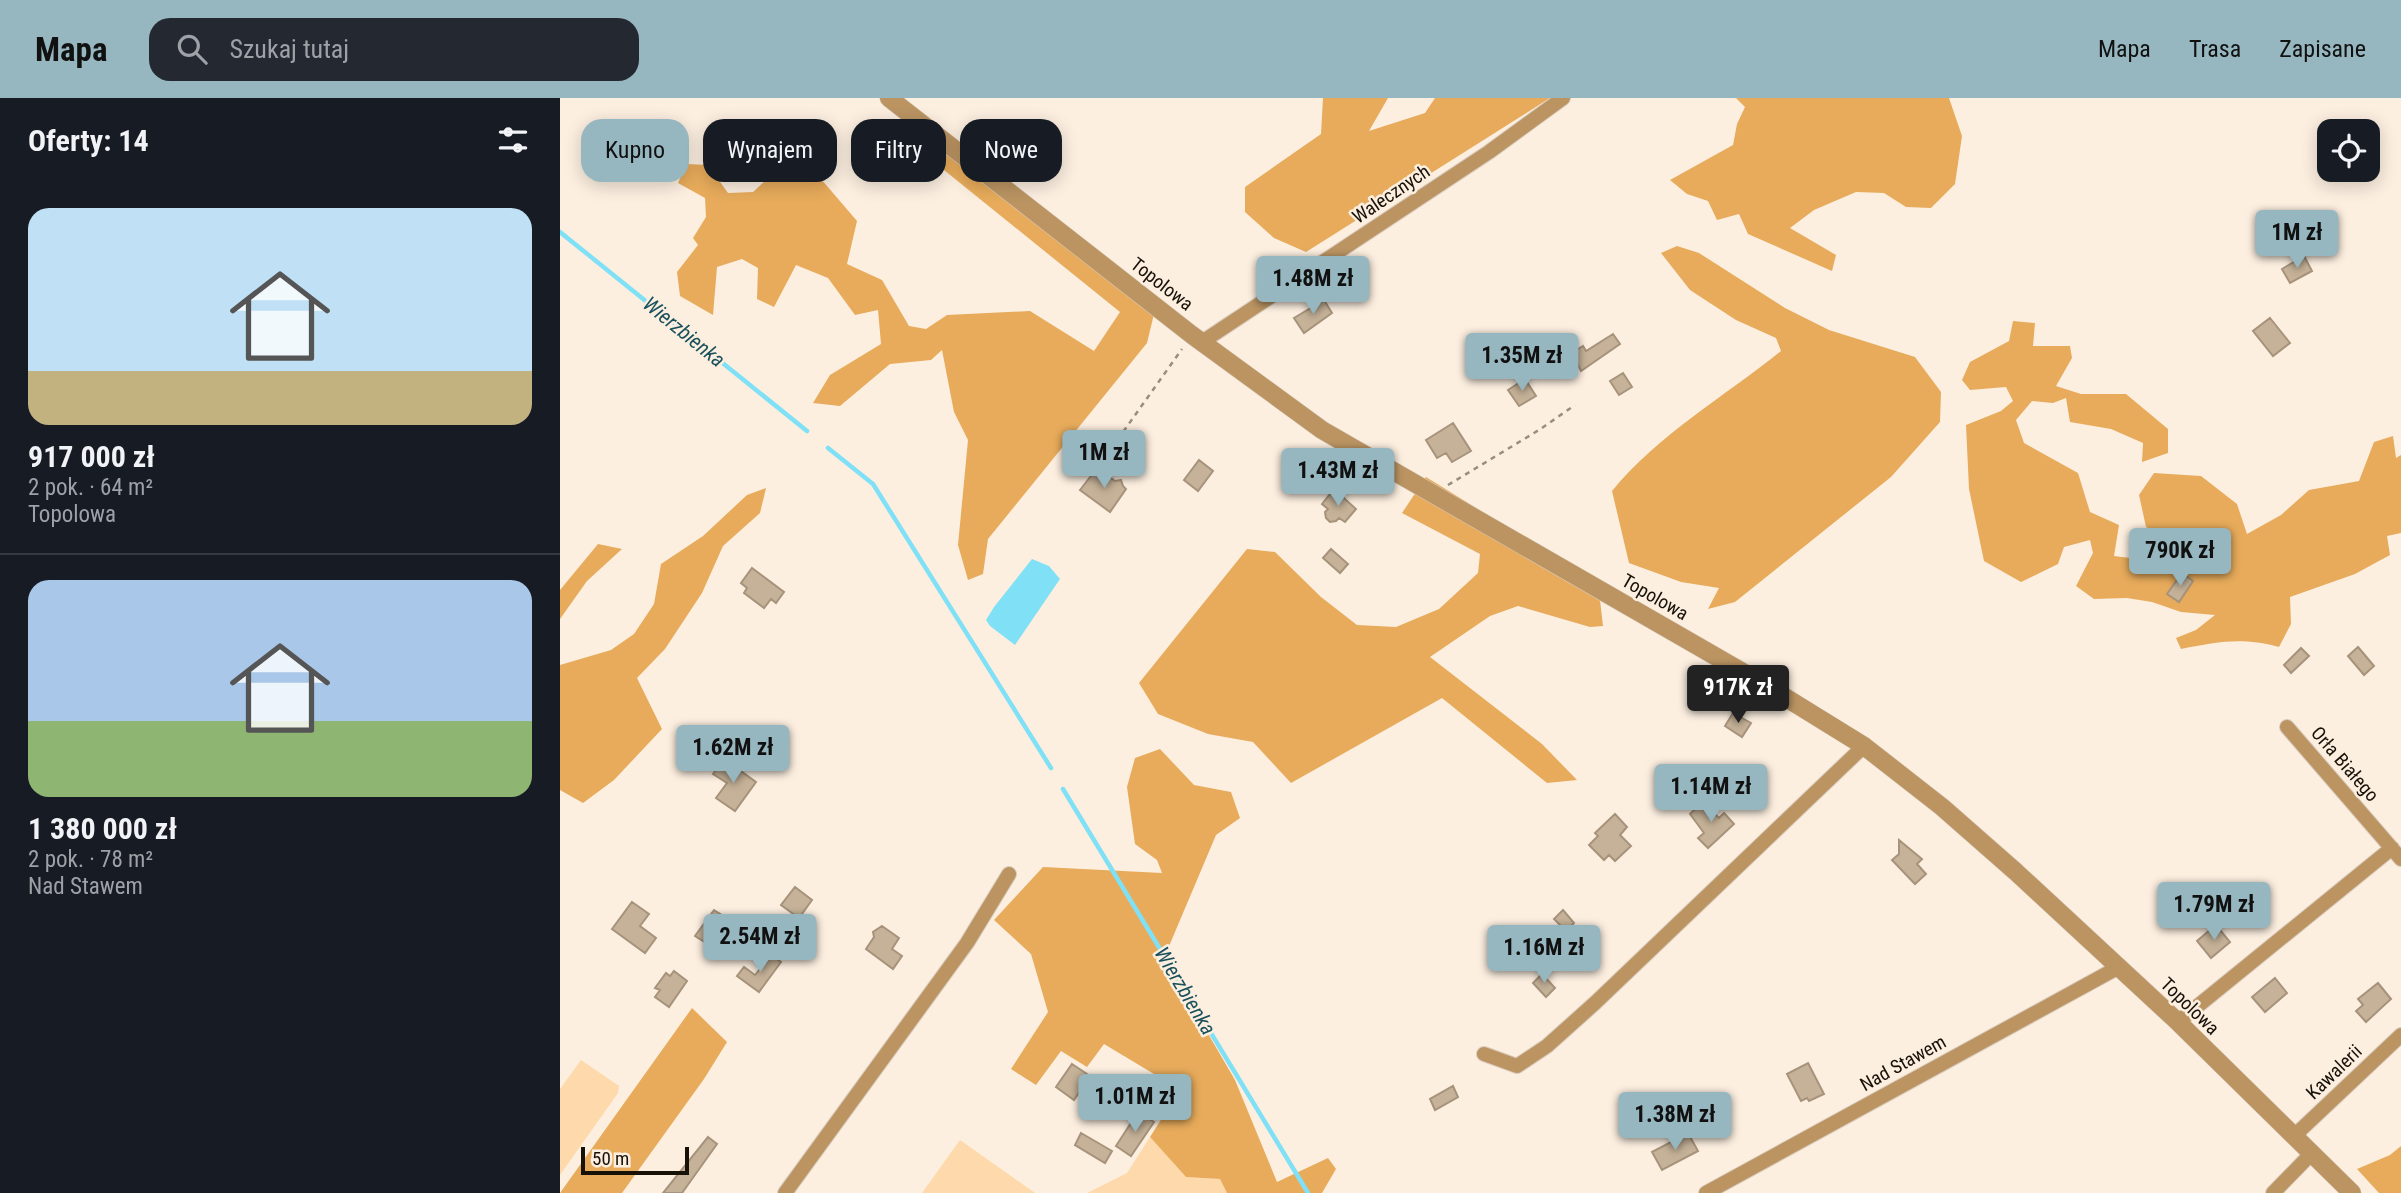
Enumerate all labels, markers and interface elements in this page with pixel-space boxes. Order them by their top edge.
search box [149,18,639,81]
text: Mapa [35,30,107,69]
icon: search [173,30,211,68]
text: Szukaj tutaj [229,34,349,64]
text: Mapa [2098,35,2151,63]
text: Trasa [2189,35,2241,63]
text: Zapisane [2279,35,2366,63]
chip: Kupno [581,119,689,182]
chip: Wynajem [703,119,837,182]
chip: Filtry [851,119,946,182]
chip: Nowe [960,119,1062,182]
map controls [2317,119,2380,182]
button: locate [2317,119,2380,182]
icon: filters [494,121,532,159]
text: Oferty: 14 [28,123,149,158]
street label: Walecznych [1348,160,1434,228]
pin: 1M zł [2248,211,2346,270]
text: 1M zł [2271,219,2323,246]
icon: home [217,253,343,379]
street label: Topolowa [1126,253,1198,315]
pin: 1.48M zł [1241,256,1385,316]
text: 1.48M zł [1272,265,1354,292]
water label: Wierzbienka [638,292,730,372]
pin: 1.35M zł [1450,334,1594,393]
text: 1.35M zł [1481,342,1563,369]
pin: 1M zł [1055,430,1153,490]
text: 917 000 zł [28,439,155,474]
text: 1M zł [1078,439,1130,466]
pin: 1.43M zł [1266,448,1410,508]
text: 1.43M zł [1297,457,1379,484]
text: 2 pok. · 64 m² [28,474,153,501]
text: Topolowa [28,501,116,528]
pin: 790K zł [2115,528,2245,588]
text: 790K zł [2145,537,2215,564]
street label: Topolowa [1618,569,1692,625]
icon: home [217,625,343,751]
pin: 917K zł [1673,666,1803,725]
text: 917K zł [1703,674,1773,701]
street label: Orła Białego [2306,722,2384,806]
pin: 1.62M zł [661,726,805,785]
text: 1.62M zł [692,734,774,761]
pin: 1.14M zł [1639,764,1783,824]
text: 1.14M zł [1670,773,1752,800]
text: 1 380 000 zł [28,811,177,846]
text: 2 pok. · 78 m² [28,846,153,873]
text: Nad Stawem [28,873,143,900]
pin: 1.79M zł [2142,882,2286,942]
text: 1.79M zł [2173,891,2255,918]
pin: 2.54M zł [688,914,832,974]
text: 2.54M zł [719,923,801,950]
pin: 1.16M zł [1472,926,1616,985]
text: 1.16M zł [1503,934,1585,961]
water label: Wierzbienka [1149,943,1221,1039]
street label: Topolowa [2156,972,2224,1040]
street label: Nad Stawem [1856,1030,1950,1096]
street label: Kawalerii [2301,1040,2367,1104]
pin: 1.01M zł [1063,1074,1207,1134]
text: 1.01M zł [1094,1083,1176,1110]
pin: 1.38M zł [1603,1093,1747,1152]
text: 1.38M zł [1634,1101,1716,1128]
scale bar [581,1144,690,1176]
text: 50 m [592,1147,629,1170]

